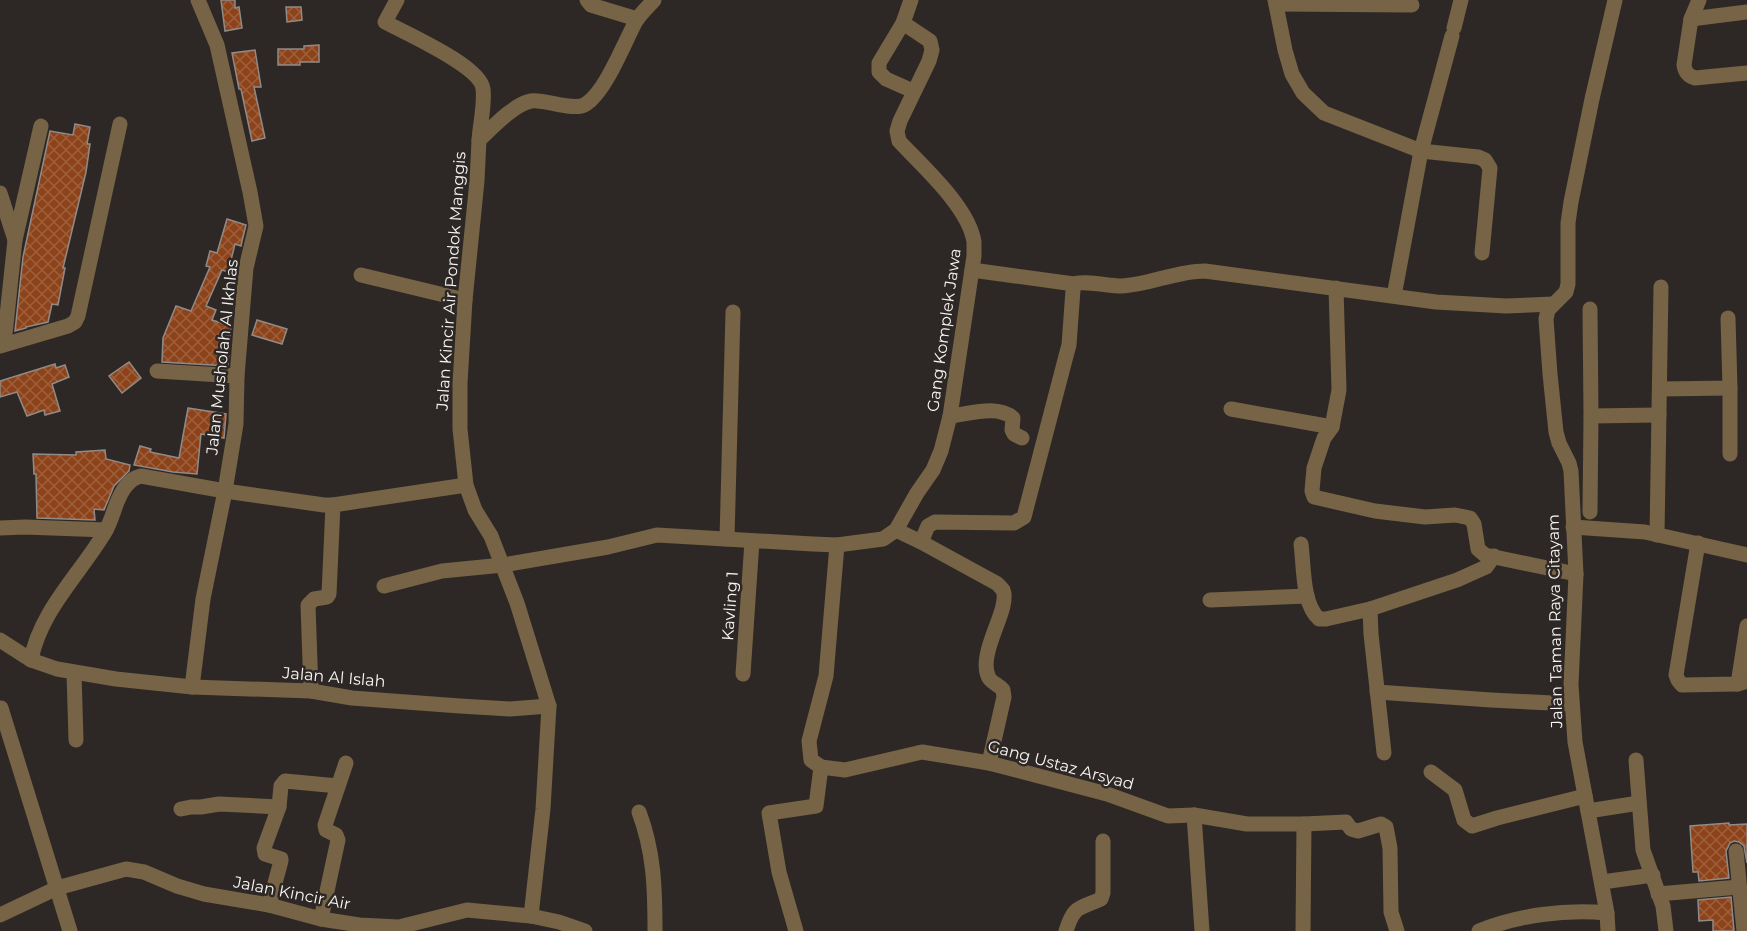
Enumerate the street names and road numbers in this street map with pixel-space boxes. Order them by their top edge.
street label: Jalan Kincir Air Pondok Manggis [432,151,470,412]
street label: Gang Komplek Jawa [923,247,965,413]
street label: Jalan Musholah Al Ikhlas [202,258,242,457]
street label: Jalan Taman Raya Citayam [1544,514,1566,729]
street label: Kavling 1 [718,571,742,641]
street label: Jalan Al Islah [281,663,386,691]
street label: Gang Ustaz Arsyad [986,736,1136,794]
street label: Jalan Kincir Air [231,872,352,914]

